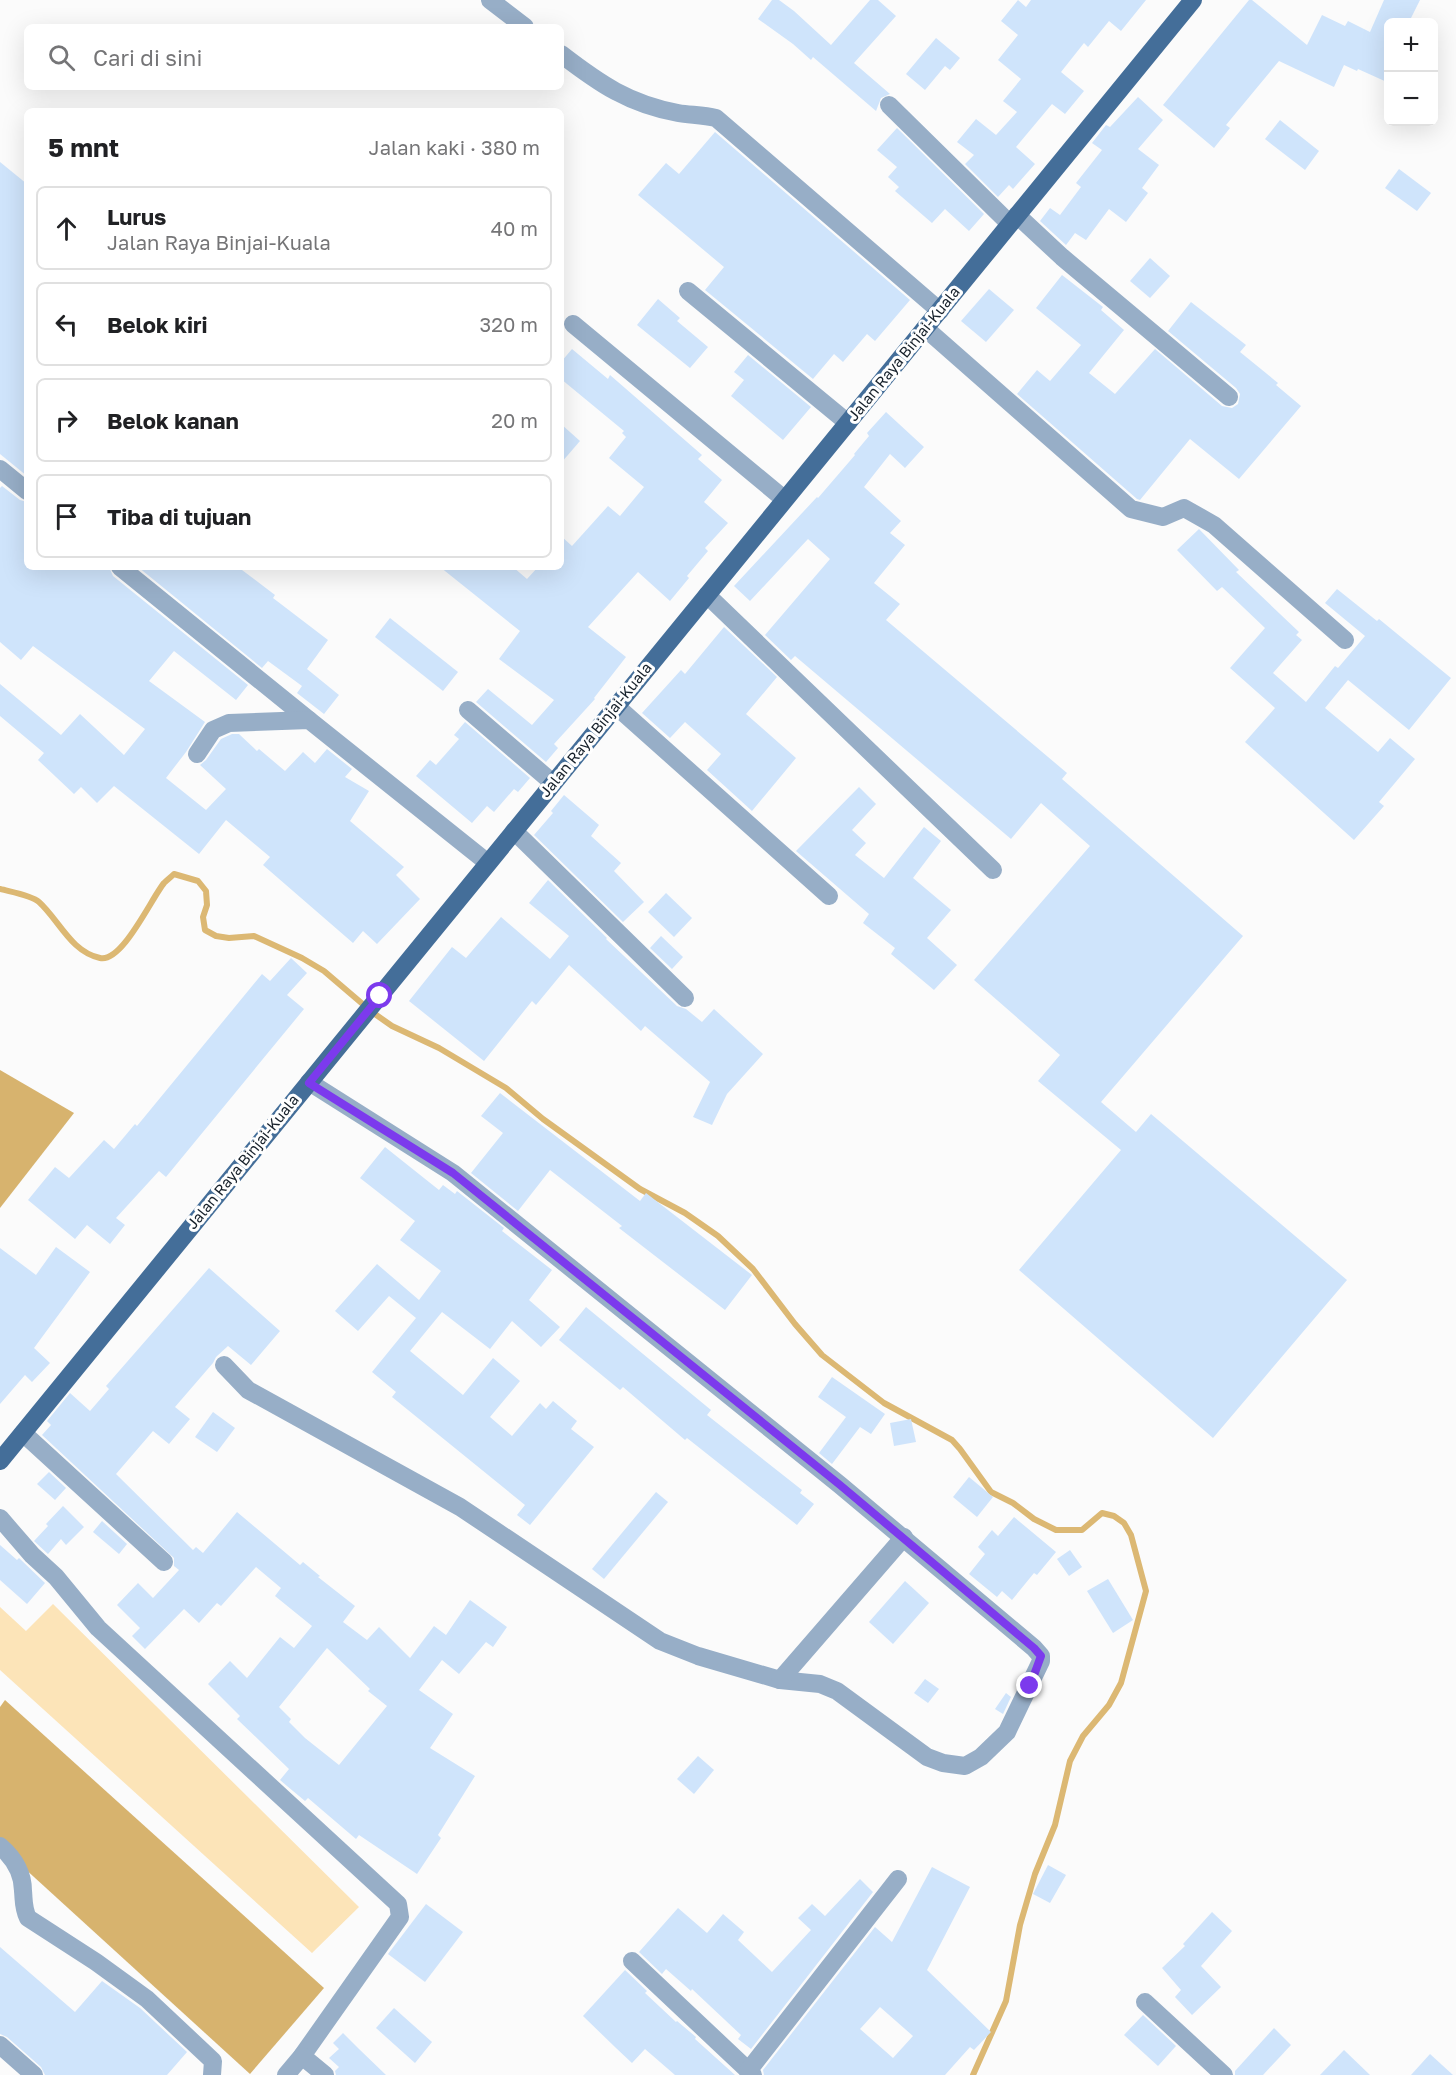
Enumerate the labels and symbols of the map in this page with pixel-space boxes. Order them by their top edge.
street label: Jalan Raya Binjai-Kuala [843,282,963,424]
street label: Jalan Raya Binjai-Kuala [535,658,655,800]
route start [366,982,392,1008]
street label: Jalan Raya Binjai-Kuala [182,1090,302,1232]
route end [1016,1672,1042,1698]

